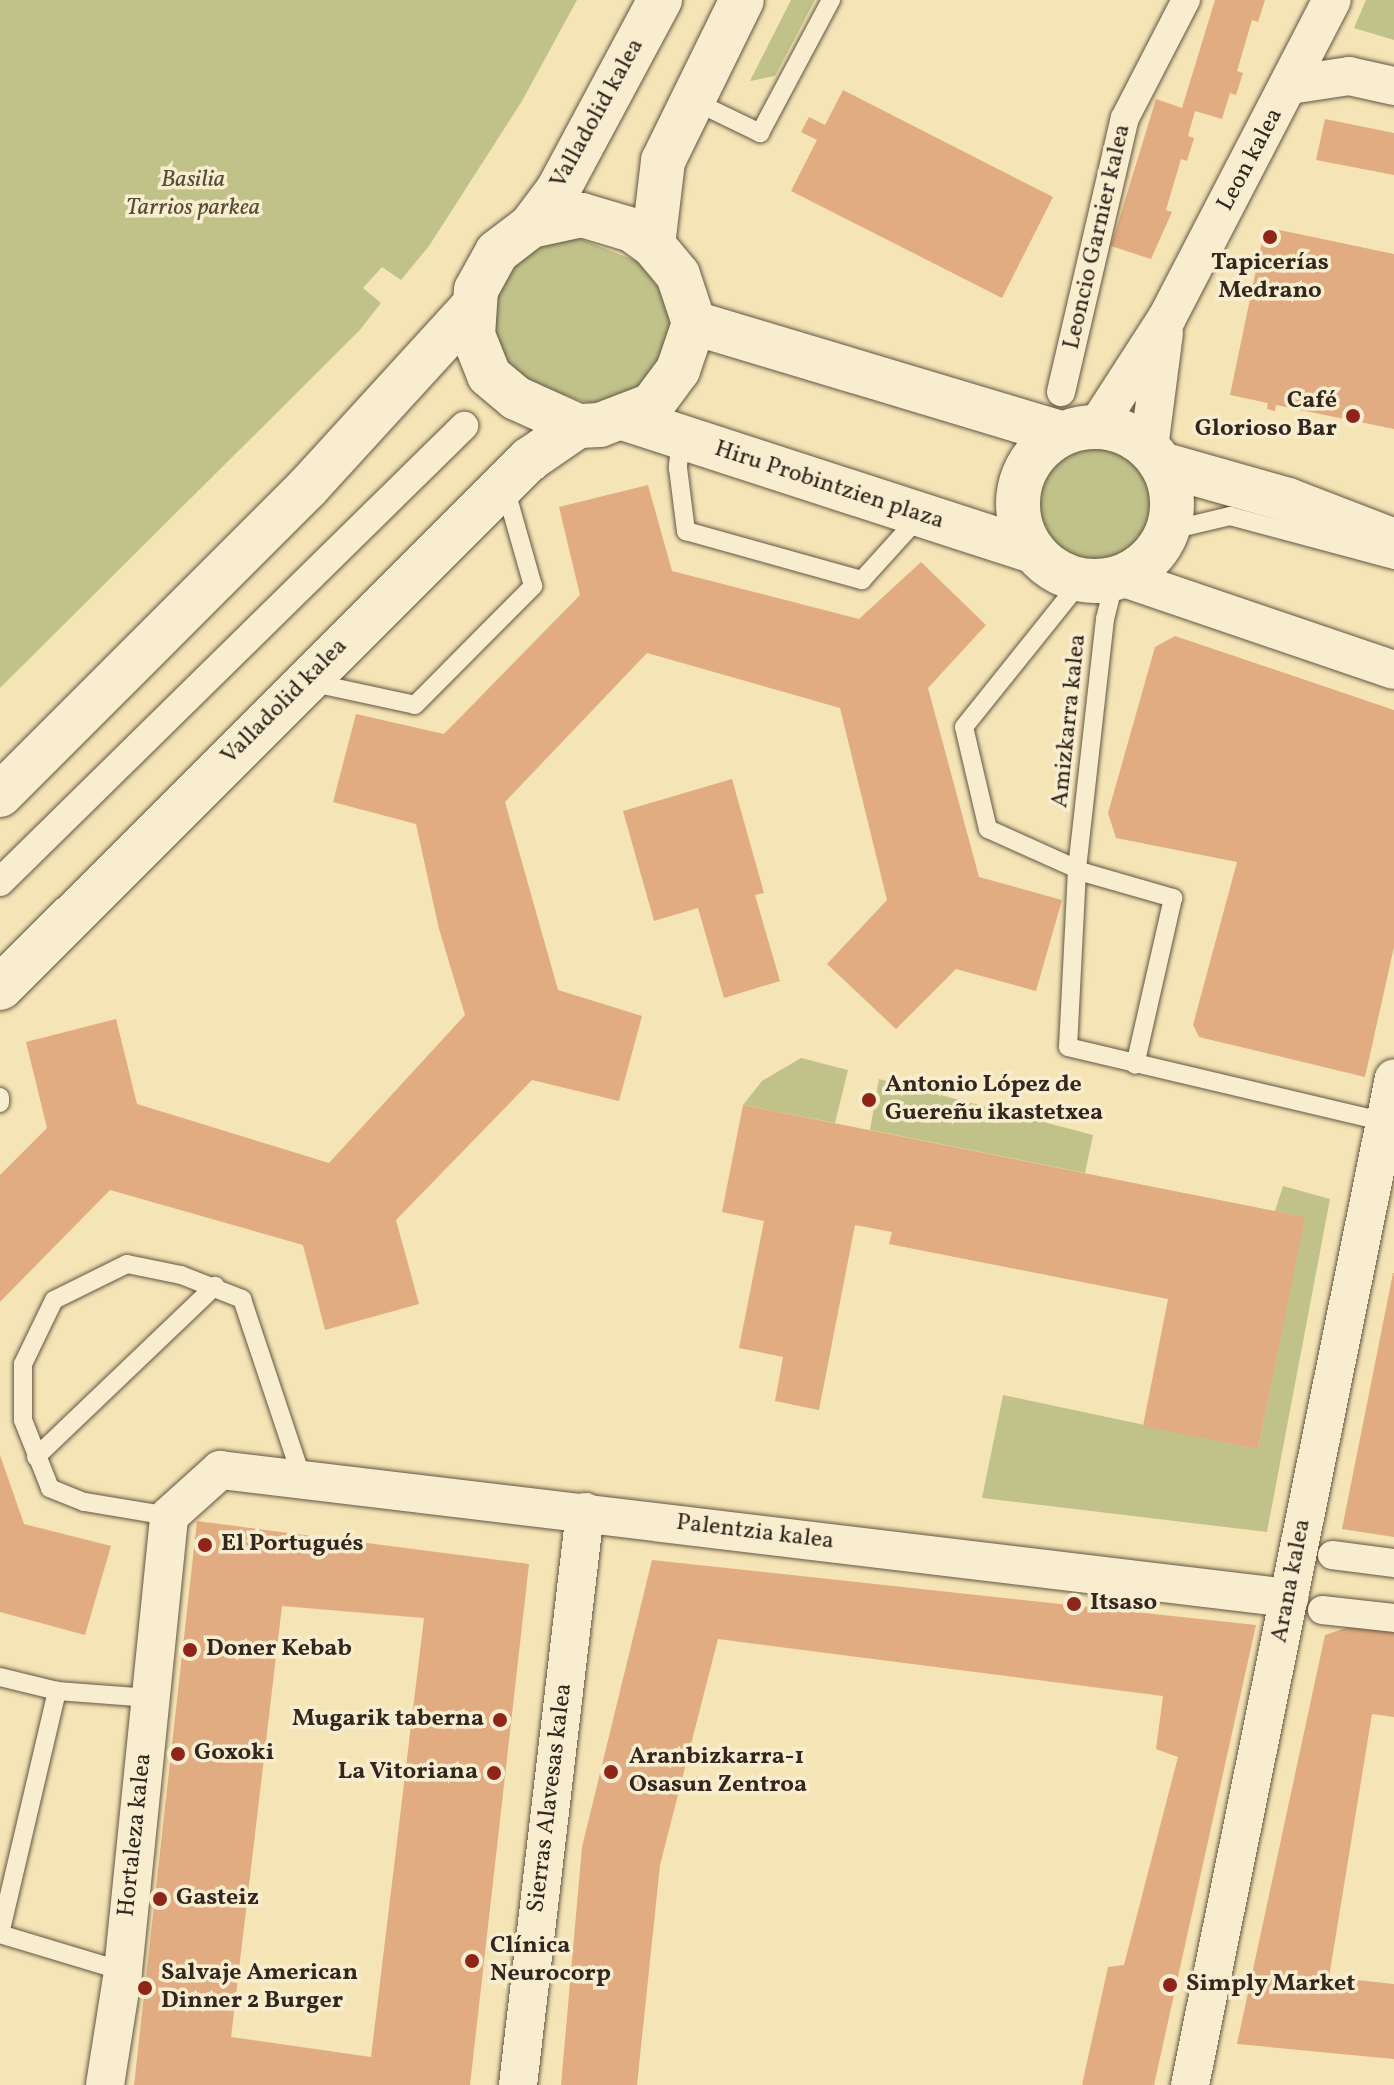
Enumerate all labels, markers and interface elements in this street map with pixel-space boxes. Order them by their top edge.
street label: Valladolid kalea [545,34,651,194]
street label: Leon kalea [1212,104,1290,216]
street label: Leoncio Garnier kalea [1058,122,1138,352]
park label: Basilia Tarrios parkea [126,167,260,223]
marker: Tapicerías Medrano [1261,228,1279,246]
place label: Tapicerías Medrano [1211,250,1329,306]
place label: Café Glorioso Bar [1195,388,1337,444]
marker: Café Glorioso Bar [1344,407,1362,425]
street label: Hiru Probintzien plaza [711,435,947,537]
street label: Valladolid kalea [216,633,354,771]
street label: Amizkarra kalea [1047,633,1093,809]
place label: Antonio López de Guereñu ikastetxea [885,1072,1103,1128]
marker: Antonio López de Guereñu ikastetxea [860,1091,878,1109]
street label: Palentzia kalea [674,1509,836,1557]
street label: Arana kalea [1266,1517,1318,1645]
place label: El Portugués [221,1531,364,1559]
marker: El Portugués [196,1536,214,1554]
place label: Itsaso [1090,1590,1157,1618]
marker: Itsaso [1065,1595,1083,1613]
place label: Doner Kebab [206,1636,352,1664]
marker: Doner Kebab [181,1641,199,1659]
street label: Sierras Alavesas kalea [523,1682,579,1914]
place label: Mugarik taberna [292,1706,484,1734]
marker: Mugarik taberna [491,1711,509,1729]
place label: Goxoki [194,1740,274,1768]
place label: Aranbizkarra-1 Osasun Zentroa [629,1744,807,1800]
marker: Goxoki [169,1745,187,1763]
street label: Hortaleza kalea [113,1752,159,1918]
place label: La Vitoriana [337,1759,478,1787]
marker: Aranbizkarra-1 Osasun Zentroa [600,1761,622,1783]
marker: La Vitoriana [485,1764,503,1782]
place label: Gasteiz [176,1885,259,1913]
marker: Gasteiz [151,1890,169,1908]
place label: Clínica Neurocorp [490,1933,611,1989]
marker: Clínica Neurocorp [461,1950,483,1972]
place label: Salvaje American Dinner 2 Burger [161,1960,358,2016]
place label: Simply Market [1186,1971,1356,1999]
marker: Simply Market [1161,1976,1179,1994]
marker: Salvaje American Dinner 2 Burger [136,1979,154,1997]

